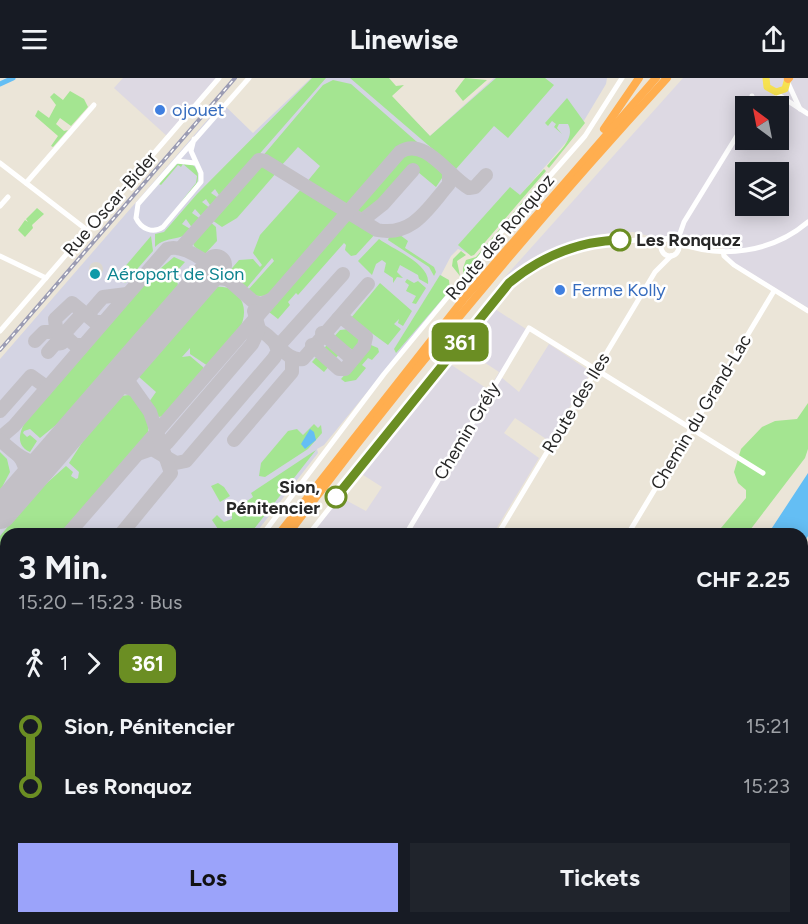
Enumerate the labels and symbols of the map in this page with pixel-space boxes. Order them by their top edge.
north arrow [735,96,789,150]
place label: ojouet [172,99,225,121]
marker: ojouet [153,103,167,117]
street label: Rue Oscar-Bider [58,147,162,261]
street label: Route des Ronquoz [441,169,559,304]
marker: Les Ronquoz [609,229,631,251]
place label: Les Ronquoz [636,229,741,251]
place label: Aéroport de Sion [107,263,244,285]
marker: Aéroport de Sion [88,267,102,281]
place label: Ferme Kolly [572,279,666,301]
marker: Ferme Kolly [553,283,567,297]
line badge: 361 [426,322,494,362]
street label: Chemin du Grand-Lac [646,330,756,494]
street label: Route des Iles [537,349,615,457]
street label: Chemin Grély [429,378,505,484]
place label: Sion, Pénitencier [226,476,320,519]
marker: Sion, Pénitencier [325,486,347,508]

